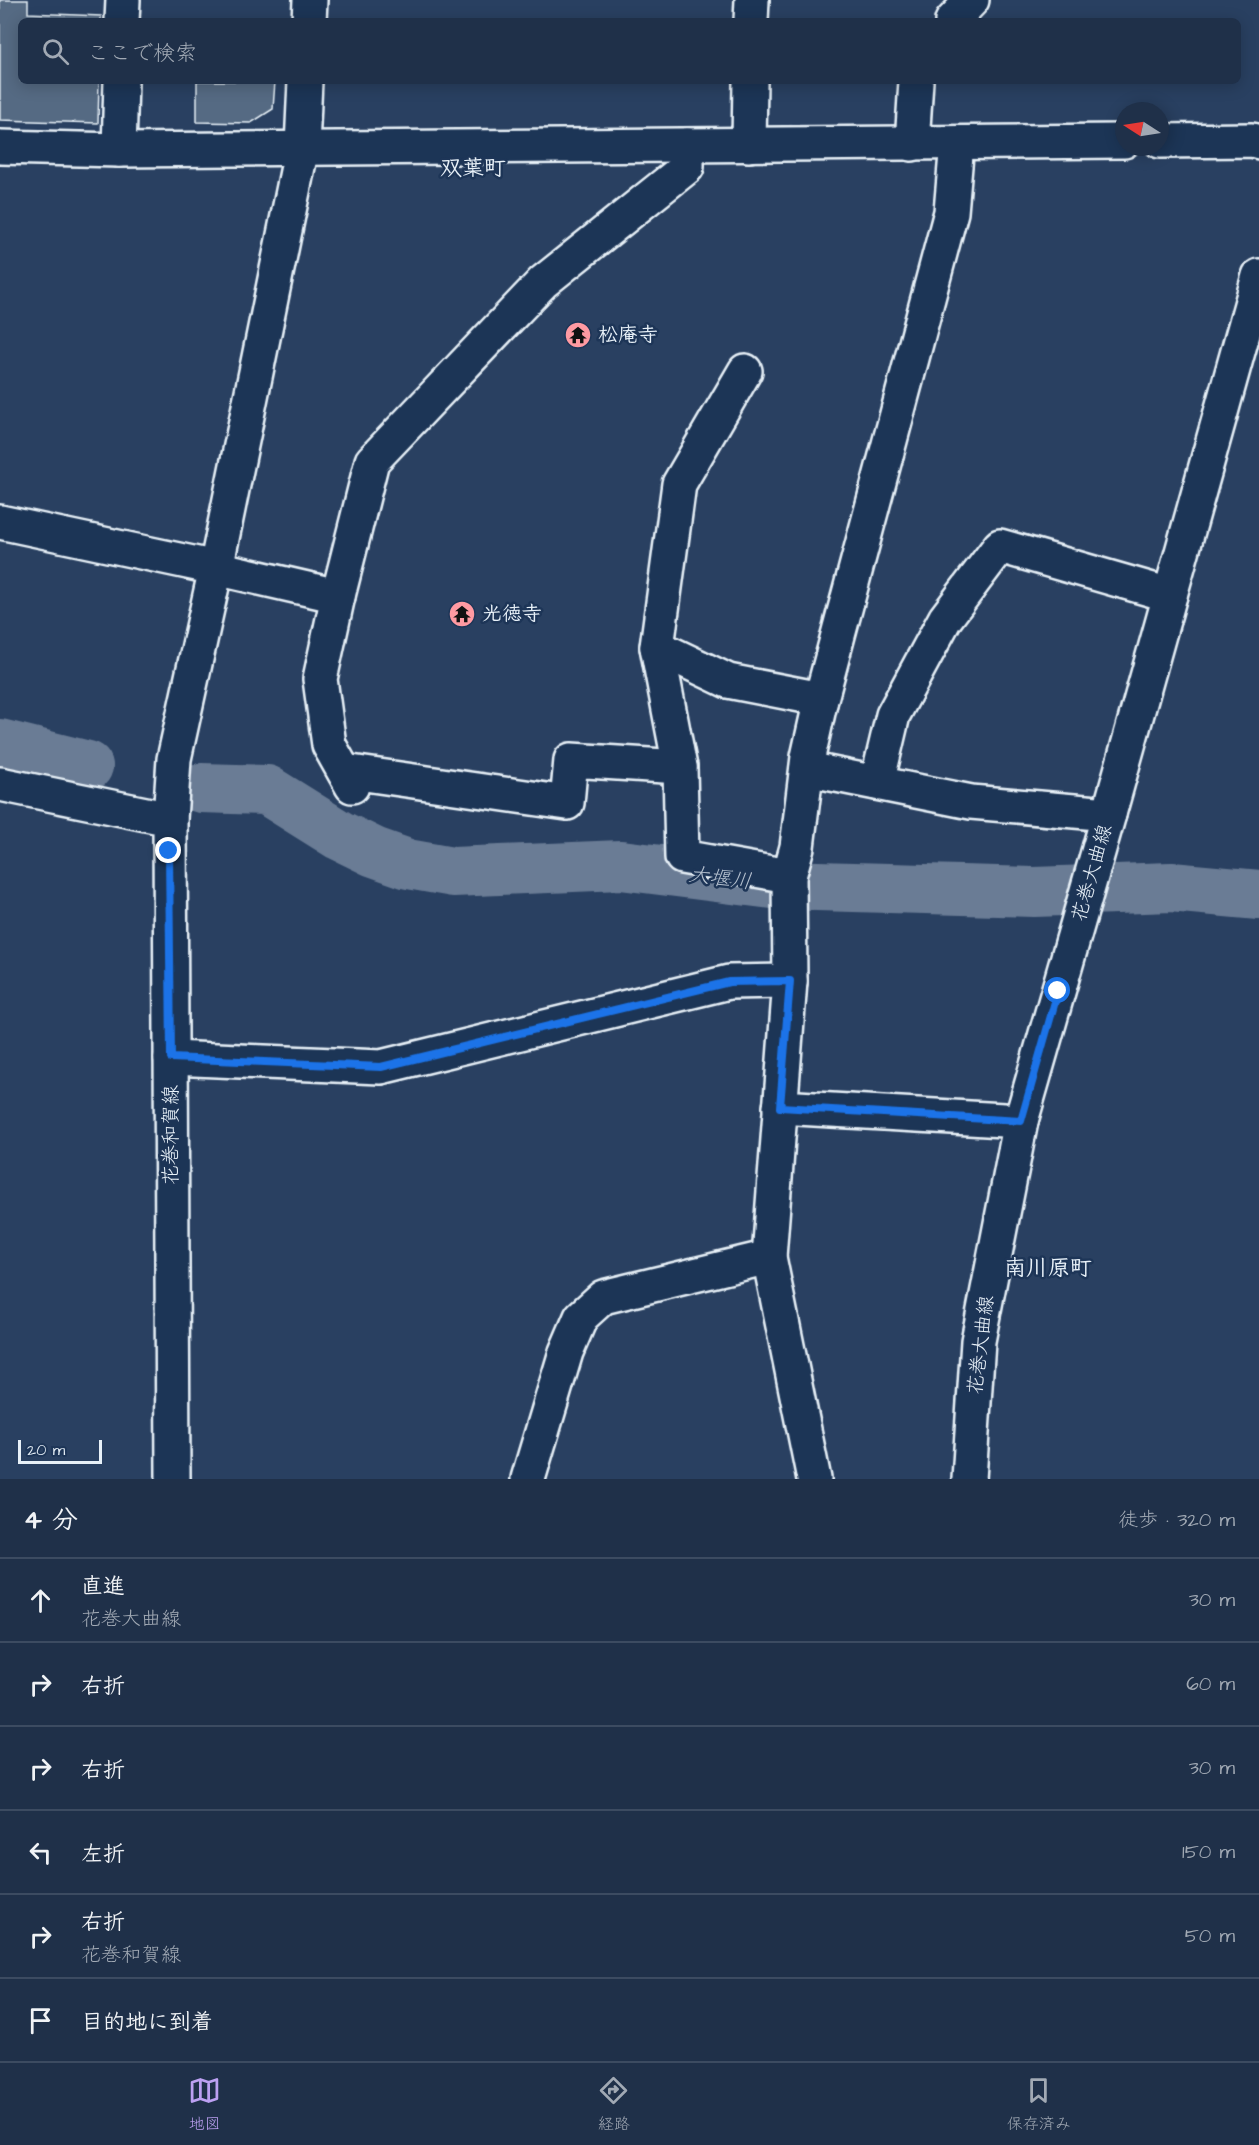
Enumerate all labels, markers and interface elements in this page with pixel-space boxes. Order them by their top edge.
search box [18,18,1241,84]
icon: search [39,35,72,68]
text: ここで検索 [87,38,197,69]
north arrow [1115,102,1169,156]
district label: 双葉町 [440,153,506,184]
temple icon: 松庵寺 [563,320,593,350]
place label: 松庵寺 [598,321,658,349]
temple icon: 光徳寺 [447,599,477,629]
place label: 光徳寺 [482,600,542,628]
street label: 花巻大曲線 [1065,821,1119,925]
route end [155,837,181,863]
water label: 大堰川 [687,860,753,896]
route start [1044,977,1070,1003]
street label: 花巻和賀線 [157,1085,185,1185]
district label: 南川原町 [1004,1253,1092,1284]
street label: 花巻大曲線 [961,1294,1001,1396]
scale bar [18,1437,102,1464]
text: 20 m [27,1439,65,1461]
text: 4 分 [24,1502,78,1538]
text: 徒歩 · 320 m [1118,1506,1235,1534]
text: 直進 [81,1571,125,1602]
icon: ahead [24,1584,57,1617]
text: 30 m [1189,1586,1235,1614]
text: 花巻大曲線 [81,1605,181,1633]
icon: right [24,1668,57,1701]
text: 60 m [1186,1670,1235,1698]
text: 右折 [81,1671,125,1702]
icon: right [24,1752,57,1785]
text: 30 m [1189,1754,1235,1782]
text: 右折 [81,1755,125,1786]
icon: left [24,1836,57,1869]
text: 150 m [1182,1838,1235,1866]
text: 左折 [81,1839,125,1870]
text: 右折 [81,1907,125,1938]
icon: right [24,1920,57,1953]
text: 50 m [1185,1922,1235,1950]
text: 花巻和賀線 [81,1941,181,1969]
icon: arrive [24,2004,57,2037]
text: 目的地に到着 [81,2007,213,2038]
tab: 地図 [188,2074,221,2135]
tab: 経路 [597,2074,630,2135]
tab: 保存済み [1007,2074,1071,2135]

